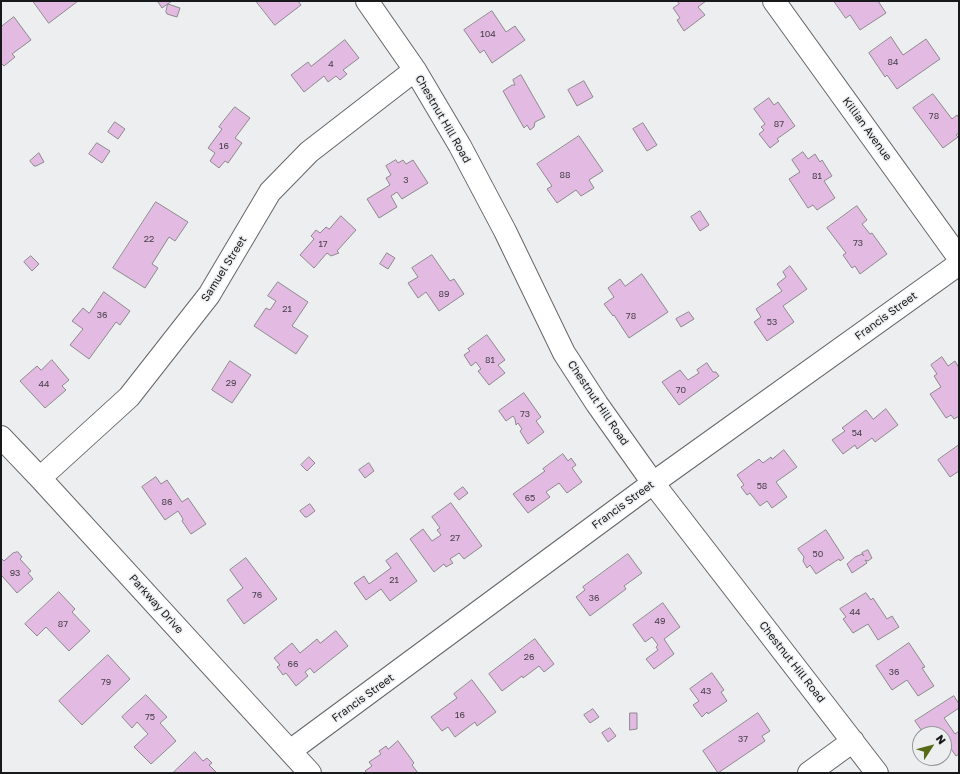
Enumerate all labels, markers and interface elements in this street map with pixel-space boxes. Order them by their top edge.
house number: 104 [480,29,496,39]
house number: 84 [888,57,898,67]
house number: 4 [328,59,334,69]
street label: Chestnut Hill Road [412,73,474,165]
street label: Killian Avenue [840,95,894,163]
house number: 78 [929,111,939,121]
house number: 87 [774,119,784,129]
house number: 16 [219,141,229,151]
house number: 88 [560,170,570,180]
house number: 81 [812,171,822,181]
house number: 3 [403,175,409,185]
house number: 22 [144,234,154,244]
street label: Samuel Street [199,234,249,304]
house number: 73 [853,238,863,248]
house number: 17 [318,239,328,249]
house number: 89 [439,289,449,299]
street label: Francis Street [852,289,920,343]
house number: 21 [282,304,292,314]
house number: 36 [97,310,107,320]
house number: 78 [626,311,636,321]
house number: 53 [767,317,777,327]
house number: 81 [485,355,495,365]
street label: Chestnut Hill Road [565,358,631,448]
house number: 29 [226,378,236,388]
house number: 44 [39,379,49,389]
house number: 70 [676,385,686,395]
house number: 73 [520,409,530,419]
house number: 54 [852,428,862,438]
street label: Francis Street [589,478,657,532]
house number: 58 [757,481,767,491]
house number: 65 [525,493,535,503]
house number: 86 [162,497,172,507]
house number: 27 [450,533,460,543]
house number: 50 [813,549,823,559]
house number: 93 [10,568,20,578]
street label: Parkway Drive [126,572,186,636]
house number: 21 [389,575,399,585]
house number: 76 [252,590,262,600]
house number: 36 [589,593,599,603]
house number: 44 [850,607,860,617]
house number: 49 [655,616,665,626]
house number: 87 [58,619,68,629]
street label: Chestnut Hill Road [756,619,828,705]
house number: 26 [524,652,534,662]
house number: 66 [288,659,298,669]
house number: 36 [889,667,899,677]
street label: Francis Street [329,671,397,725]
house number: 79 [101,677,111,687]
house number: 43 [701,686,711,696]
house number: 16 [455,710,465,720]
house number: 75 [145,712,155,722]
north arrow [912,726,952,766]
text: N [934,732,949,746]
house number: 37 [738,734,748,744]

